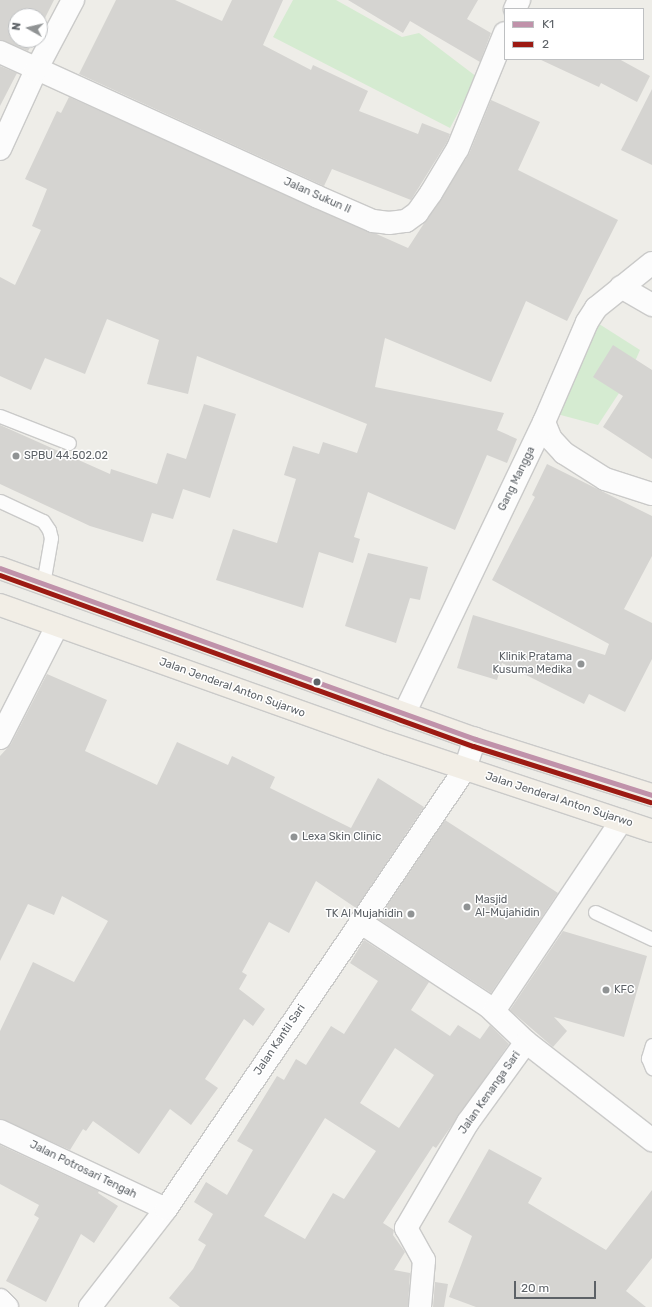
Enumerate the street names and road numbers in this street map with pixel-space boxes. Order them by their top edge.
street label: Jalan Sukun II [281,175,353,217]
street label: Gang Mangga [496,445,538,513]
street label: Jalan Jenderal Anton Sujarwo [157,655,307,721]
street label: Jalan Jenderal Anton Sujarwo [483,770,635,830]
street label: Jalan Kantil Sari [251,1002,309,1078]
street label: Jalan Kenanga Sari [456,1049,524,1137]
street label: Jalan Potrosari Tengah [27,1138,139,1202]

